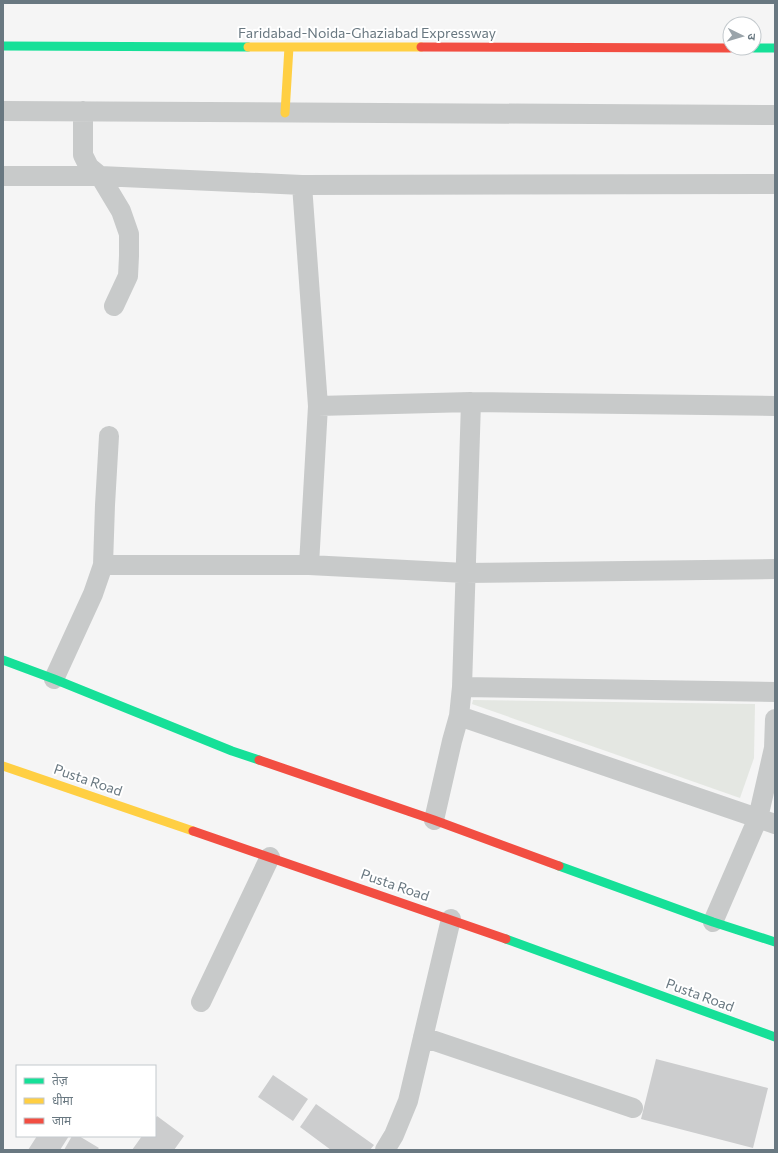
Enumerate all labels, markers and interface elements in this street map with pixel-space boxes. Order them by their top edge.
north arrow [722,16,762,56]
street label: Faridabad-Noida-Ghaziabad Expressway [238,24,496,41]
text: उ [746,33,759,41]
street label: Pusta Road [52,760,125,799]
street label: Pusta Road [359,865,432,904]
street label: Pusta Road [664,974,737,1015]
legend [16,1065,156,1137]
text: तेज़ [52,1073,69,1087]
text: धीमा [52,1093,74,1107]
text: जाम [52,1113,72,1127]

